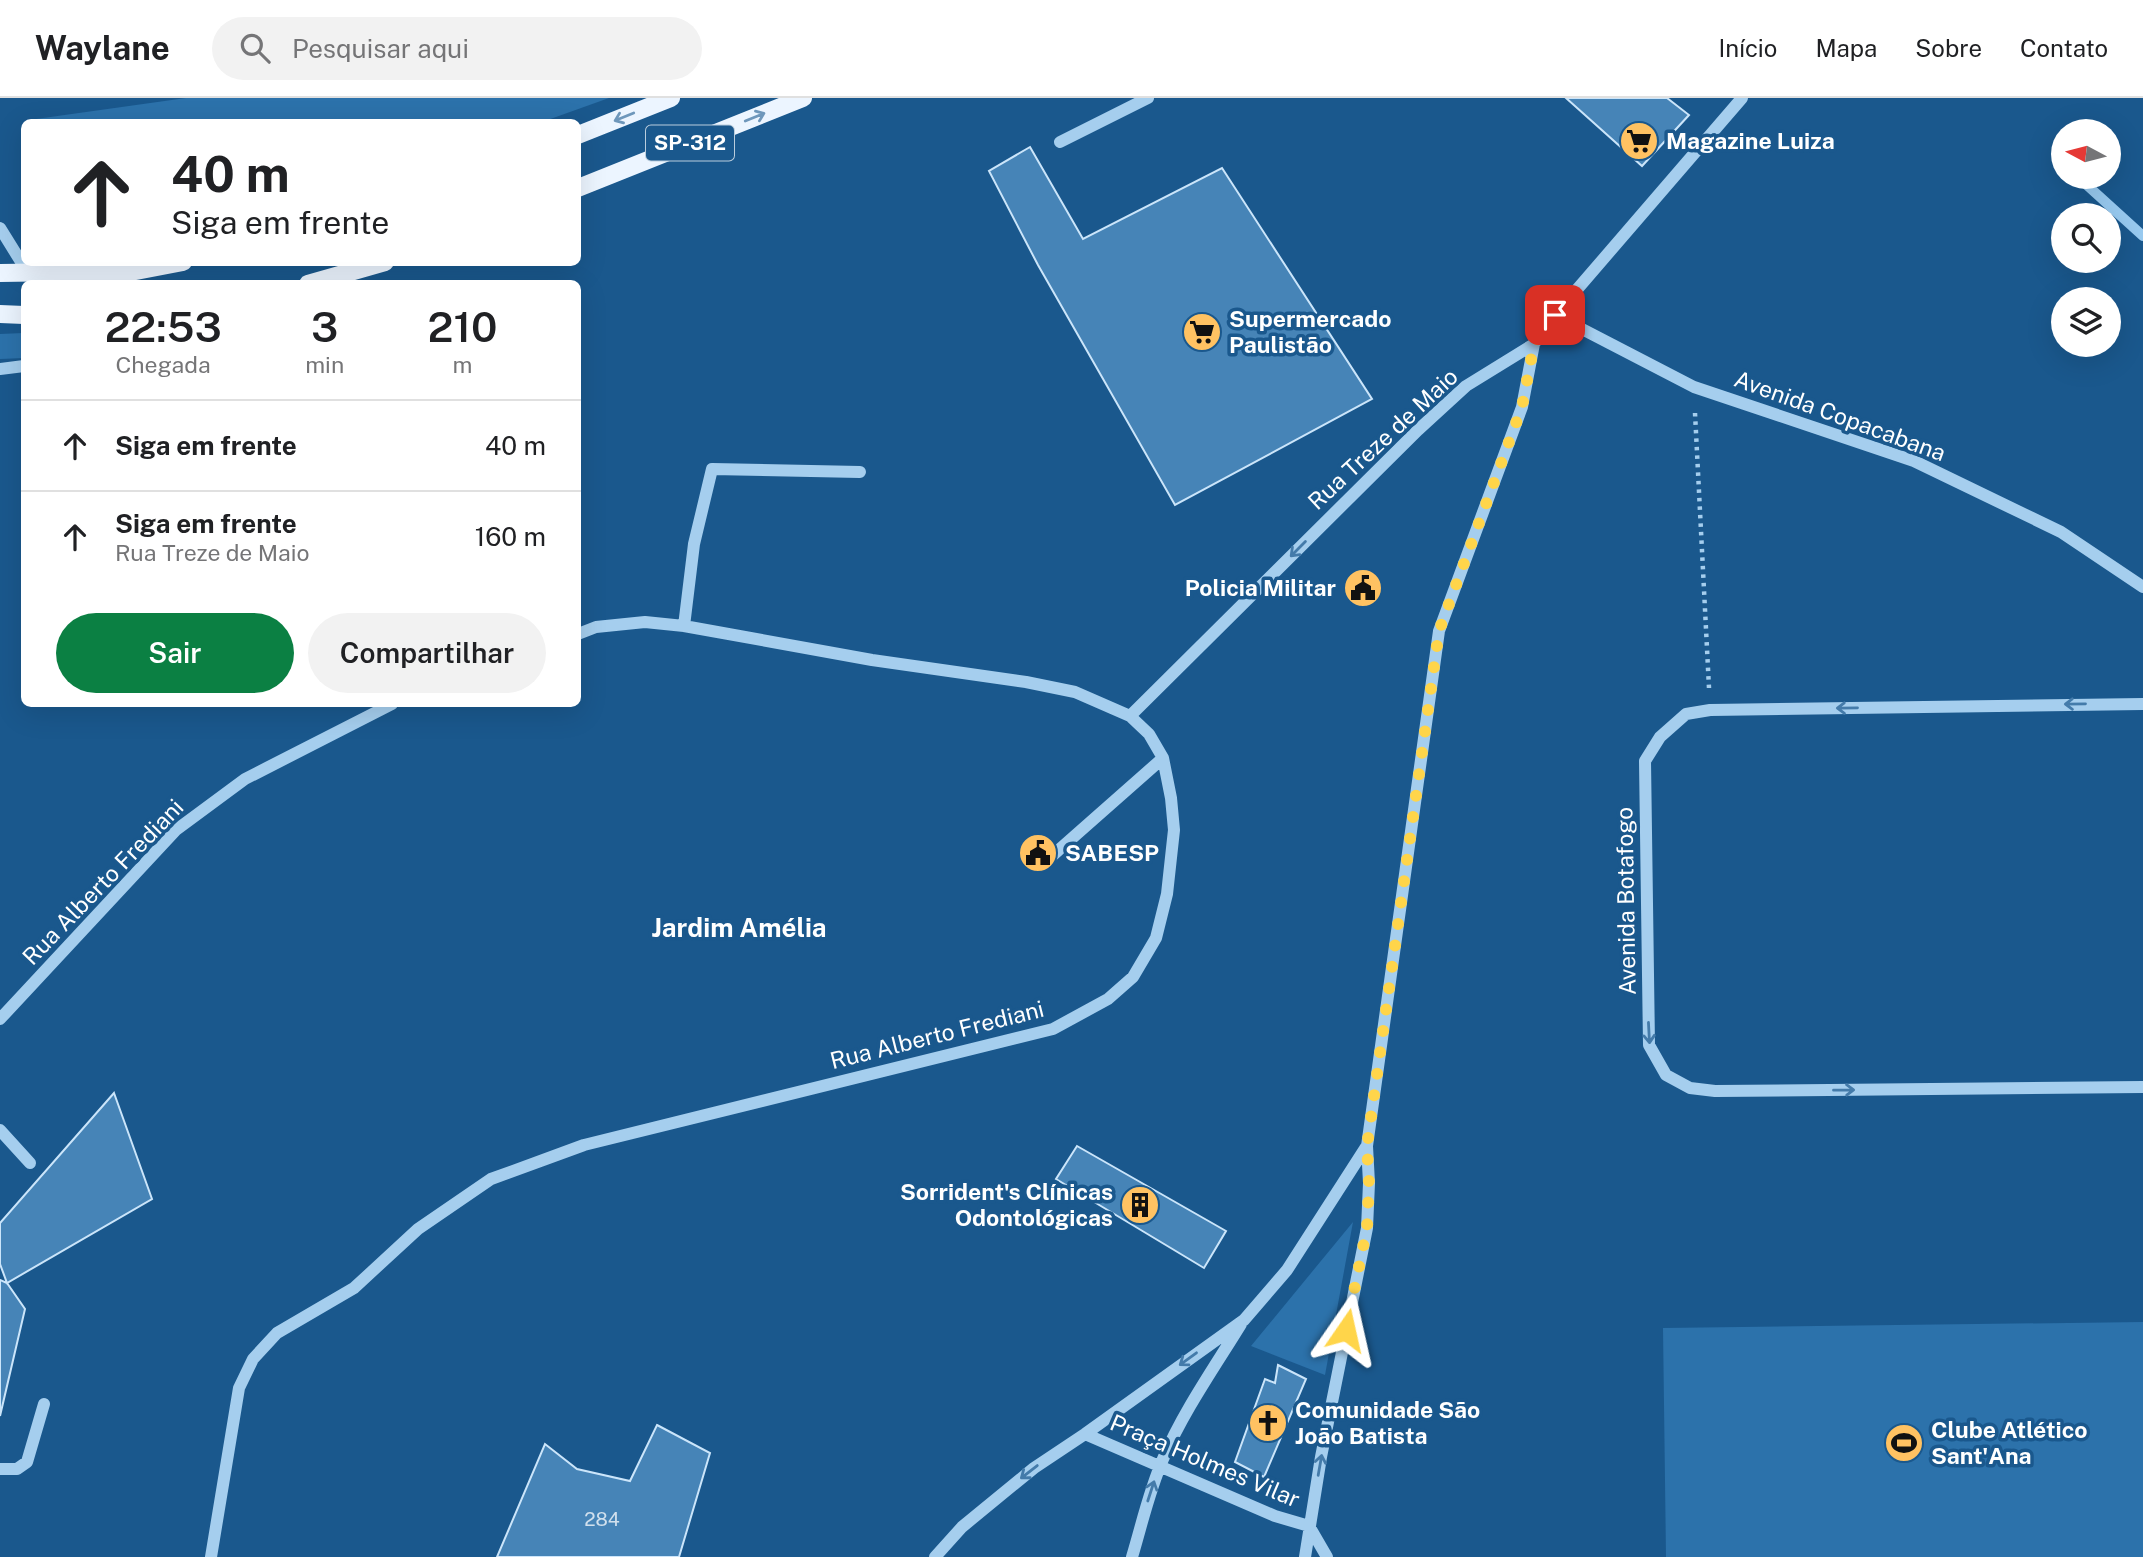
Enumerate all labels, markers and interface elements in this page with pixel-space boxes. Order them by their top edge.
search box [212,17,702,80]
text: Waylane [35,29,170,67]
icon: search [236,29,274,67]
text: Pesquisar aqui [292,33,469,64]
text: Início [1719,34,1777,62]
text: Mapa [1815,34,1877,62]
text: Sobre [1915,34,1982,62]
text: Contato [2020,34,2108,62]
one-way arrow [743,110,765,123]
one-way arrow [614,111,636,124]
north arrow [2051,119,2121,189]
map controls [2051,119,2121,357]
supermarket icon: Magazine Luiza [1618,120,1660,162]
road number: SP-312 [646,126,734,160]
place label: Magazine Luiza [1666,127,1835,154]
text: 40 m [171,145,290,203]
icon: ahead [56,147,147,238]
button: search [2051,203,2121,273]
text: Siga em frente [171,204,389,241]
pin [1525,285,1585,345]
button: layers [2051,287,2121,357]
icon: arrive [1536,296,1574,334]
text: 22:53 [104,302,222,351]
text: 3 [311,302,338,351]
text: 210 [428,302,498,351]
place label: Supermercado Paulistão [1229,305,1391,358]
supermarket icon: Supermercado Paulistão [1181,311,1223,353]
text: Chegada [115,351,211,378]
text: min [305,351,344,378]
text: m [453,351,473,378]
street label: Rua Treze de Maio [1302,362,1463,515]
street label: Avenida Copacabana [1731,365,1949,466]
icon: ahead [56,427,94,465]
text: Siga em frente [115,430,297,461]
text: 40 m [485,430,546,461]
text: Siga em frente [115,508,297,539]
icon: ahead [56,518,94,556]
text: 160 m [475,521,546,552]
text: Rua Treze de Maio [115,539,310,566]
one-way arrow [1290,540,1307,557]
public building icon: Policia Militar [1342,567,1384,609]
place label: Policia Militar [1185,574,1336,601]
button: Sair [56,613,294,693]
button: Compartilhar [308,613,546,693]
one-way arrow [2064,698,2087,711]
one-way arrow [1836,701,1859,715]
street label: Rua Alberto Frediani [17,793,189,970]
street label: Avenida Botafogo [1610,807,1641,995]
public building icon: SABESP [1017,832,1059,874]
place label: SABESP [1065,839,1159,866]
district label: Jardim Amélia [651,912,827,943]
street label: Rua Alberto Frediani [827,995,1047,1074]
one-way arrow [1643,1021,1656,1044]
one-way arrow [1832,1083,1855,1097]
place label: Sorrident's Clínicas Odontológicas [900,1178,1113,1231]
building icon: Sorrident's Clínicas Odontológicas [1119,1184,1161,1226]
position arrow [1309,1293,1383,1367]
one-way arrow [1179,1352,1198,1367]
place label: Comunidade São João Batista [1295,1396,1480,1449]
church icon: Comunidade São João Batista [1247,1402,1289,1444]
street label: Praça Holmes Vilar [1106,1408,1304,1513]
place label: Clube Atlético Sant'Ana [1931,1416,2087,1469]
sports icon: Clube Atlético Sant'Ana [1883,1422,1925,1464]
one-way arrow [1314,1455,1327,1477]
one-way arrow [1020,1465,1038,1480]
one-way arrow [1146,1481,1158,1503]
house number: 284 [584,1508,620,1530]

